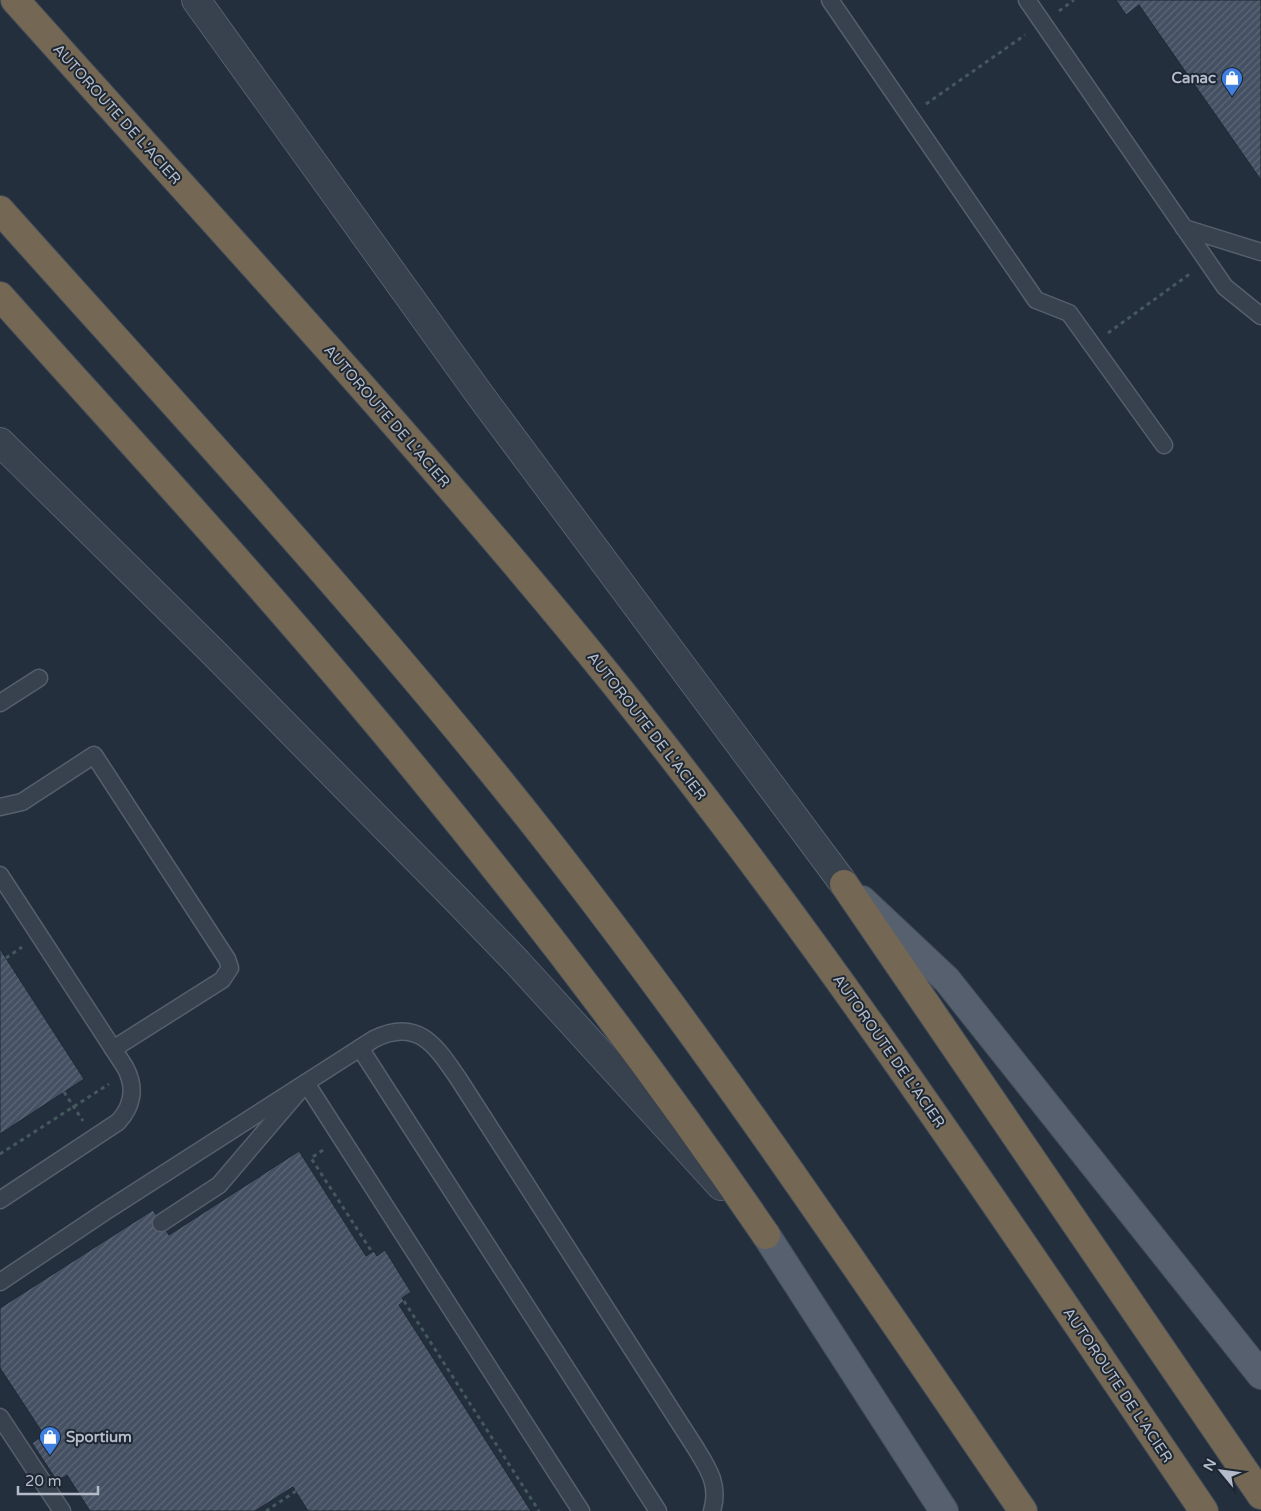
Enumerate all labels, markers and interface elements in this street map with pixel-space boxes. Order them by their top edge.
street label: AUTOROUTE DE L'ACIER [49,40,185,188]
shop icon: Canac [1220,66,1244,97]
place label: Canac [1172,69,1216,87]
street label: AUTOROUTE DE L'ACIER [320,341,454,491]
street label: AUTOROUTE DE L'ACIER [584,648,710,804]
street label: AUTOROUTE DE L'ACIER [829,971,949,1131]
street label: AUTOROUTE DE L'ACIER [1059,1304,1177,1466]
shop icon: Sportium [38,1425,62,1456]
place label: Sportium [66,1428,132,1447]
north arrow [1196,1446,1246,1496]
text: N [1200,1456,1220,1474]
scale bar [18,1464,98,1496]
text: 20 m [25,1472,62,1490]

